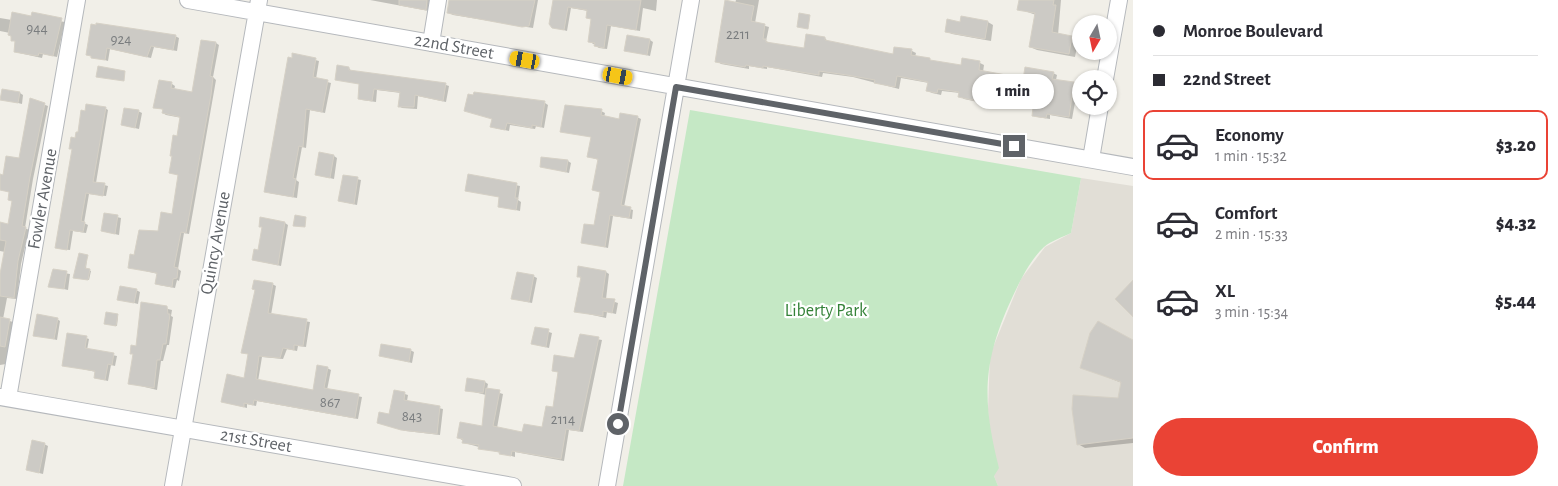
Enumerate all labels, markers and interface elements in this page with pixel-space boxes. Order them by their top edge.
north arrow [1072,15,1118,60]
map controls [1072,15,1117,115]
house number: 944 [26,21,48,36]
text: Monroe Boulevard [1183,22,1323,41]
house number: 2211 [726,27,750,42]
street label: 22nd Street [413,31,495,63]
house number: 924 [110,32,132,47]
car [508,50,541,70]
car [601,66,634,86]
button: locate [1072,70,1117,115]
text: 22nd Street [1183,70,1271,89]
callout: 1 min [973,74,1055,108]
text: 1 min [996,83,1030,99]
icon: car [1155,123,1200,168]
text: Economy [1215,126,1284,145]
route end [1003,135,1025,157]
text: $3.20 [1496,136,1536,155]
street label: Fowler Avenue [25,147,61,251]
text: 1 min · 15:32 [1215,148,1287,164]
street label: Quincy Avenue [198,190,234,296]
icon: car [1155,201,1200,246]
text: Comfort [1215,204,1277,223]
text: $4.32 [1496,214,1536,233]
text: 2 min · 15:33 [1215,226,1288,242]
icon: car [1155,279,1200,324]
text: XL [1215,282,1235,301]
text: $5.44 [1495,292,1536,311]
park label: Liberty Park [785,302,868,320]
text: 3 min · 15:34 [1215,304,1288,320]
house number: 867 [320,395,340,410]
house number: 843 [402,409,422,424]
house number: 2114 [551,412,575,427]
route start [607,413,629,435]
button: Confirm [1153,418,1538,476]
street label: 21st Street [219,426,293,456]

